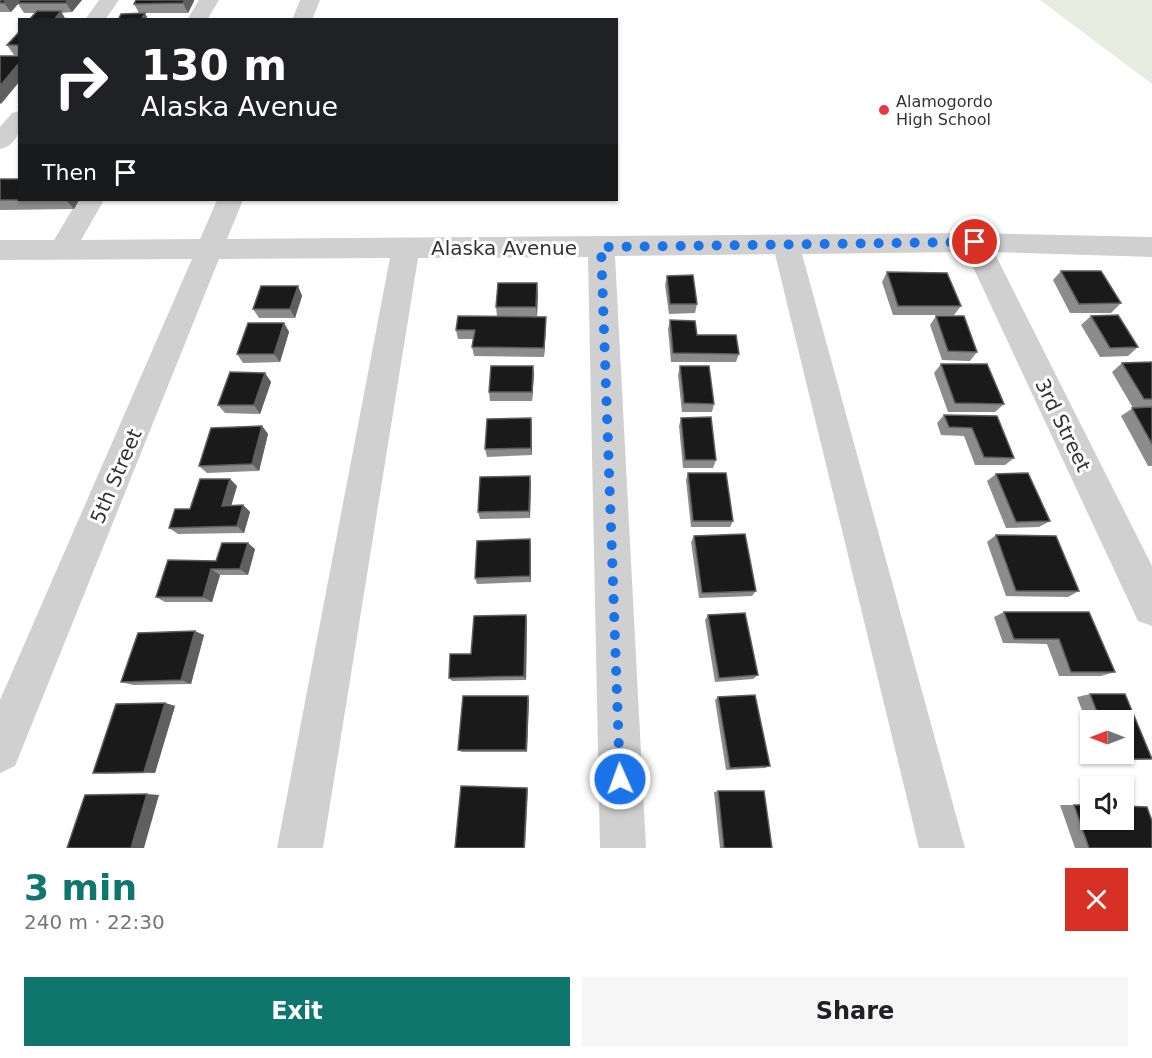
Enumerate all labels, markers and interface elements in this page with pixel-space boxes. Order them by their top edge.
text: 130 m [141,41,287,90]
icon: right [42,42,120,120]
text: Alaska Avenue [141,91,338,122]
place label: Alamogordo High School [896,92,993,129]
marker: Alamogordo High School [877,103,891,117]
icon: arrive [109,156,142,189]
text: Then [42,160,97,185]
pin [949,216,1000,267]
icon: arrive [958,225,991,258]
street label: Alaska Avenue [431,236,577,260]
street label: 3rd Street [1030,375,1096,476]
street label: 5th Street [85,425,147,527]
north arrow [1080,710,1134,764]
map controls [1080,710,1134,830]
position arrow [588,747,652,811]
button: sound [1080,776,1134,830]
text: 3 min [24,867,137,908]
button: close [1065,868,1128,931]
text: 240 m · 22:30 [24,910,165,934]
button: Exit [24,977,570,1046]
button: Share [582,977,1128,1046]

